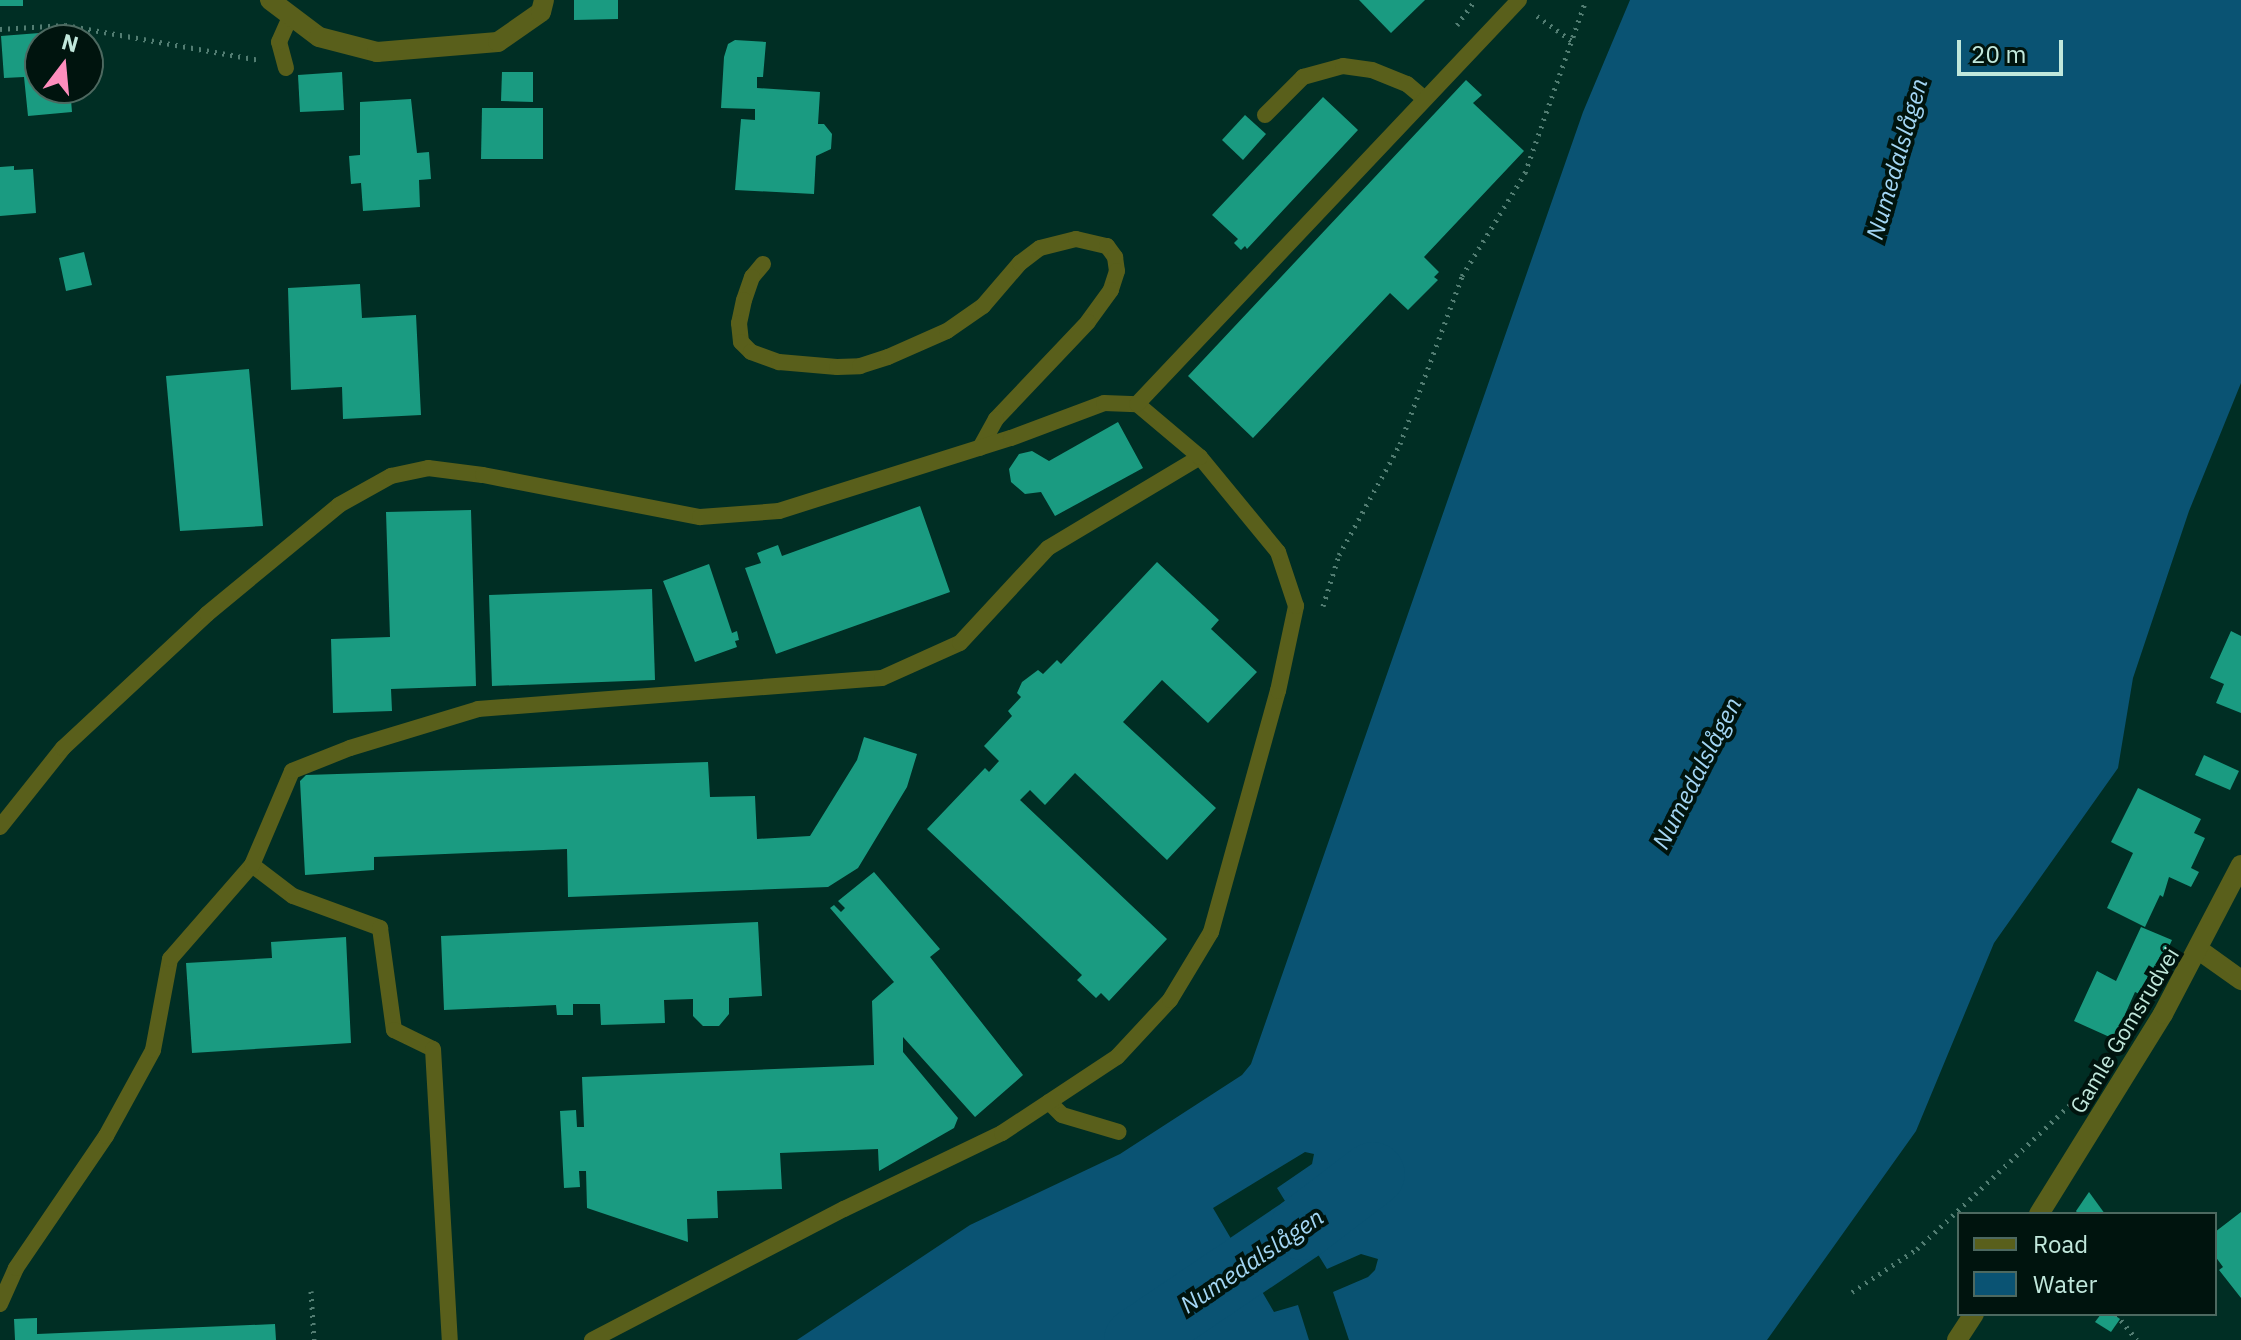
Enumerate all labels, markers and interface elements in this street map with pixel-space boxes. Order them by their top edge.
north arrow [24,24,104,104]
scale bar [1961,24,2067,74]
text: N [59,26,82,59]
text: 20 m [1971,38,2026,70]
water label: Numedalslågen [1860,75,1934,243]
water label: Numedalslågen [1646,692,1748,854]
street label: Gamle Gomsrudvei [2064,942,2184,1118]
water label: Numedalslågen [1175,1203,1329,1319]
legend [1957,1212,2217,1316]
text: Road [2033,1228,2088,1260]
text: Water [2033,1268,2097,1300]

